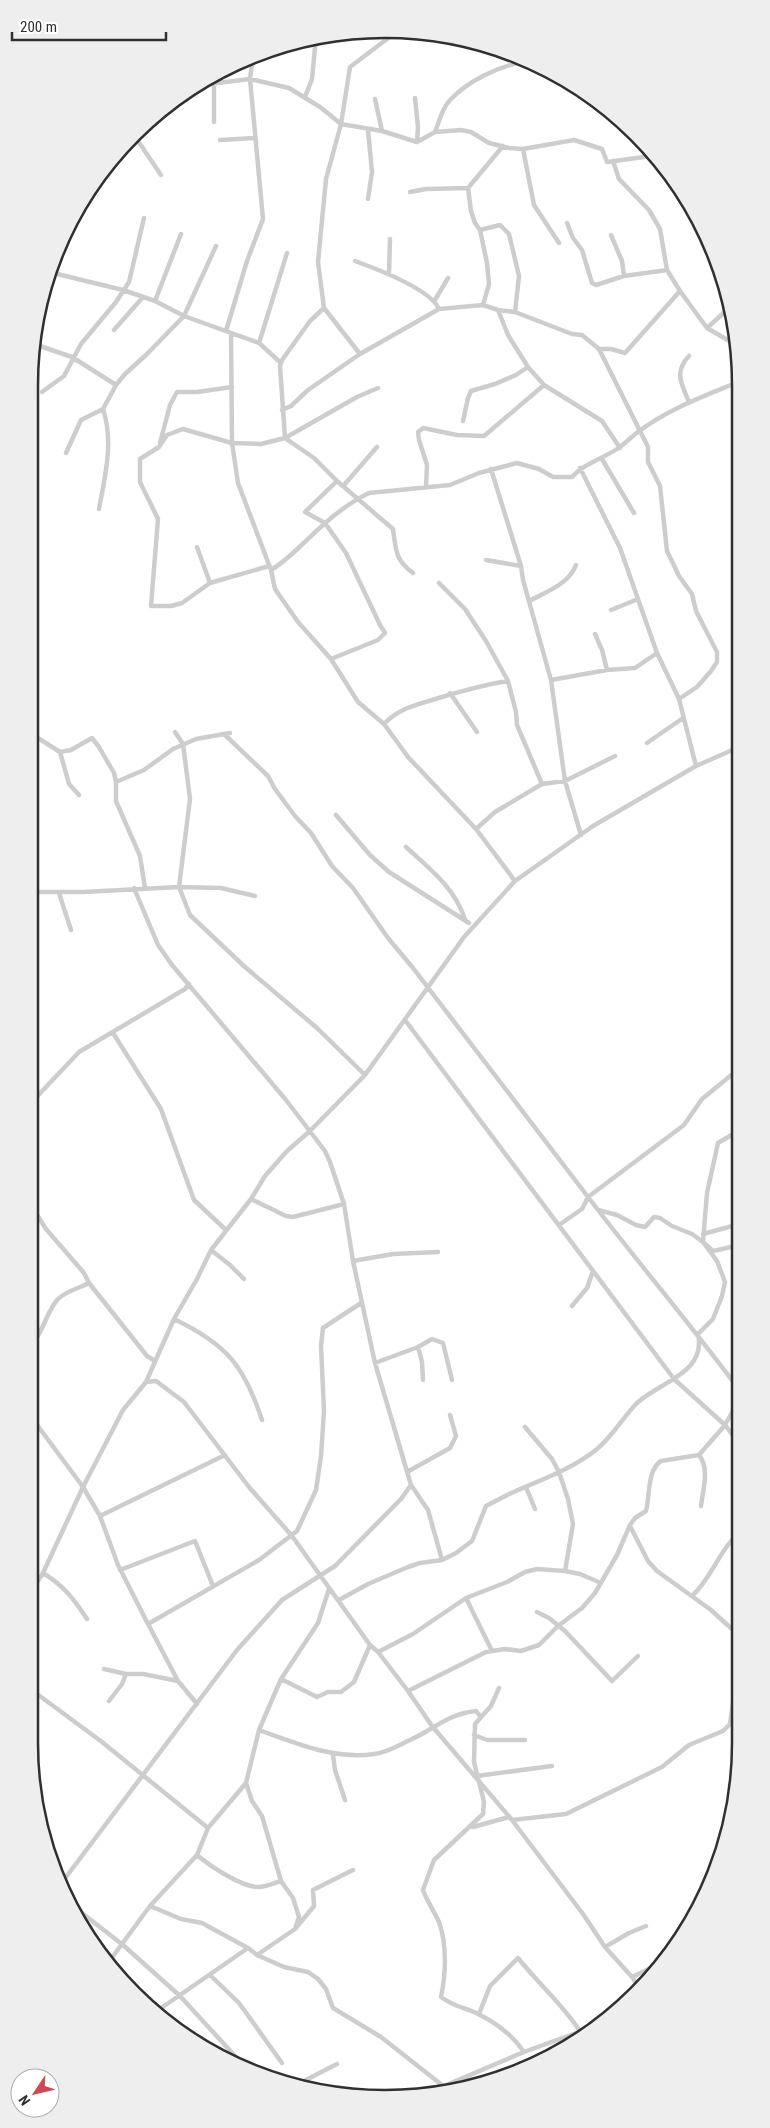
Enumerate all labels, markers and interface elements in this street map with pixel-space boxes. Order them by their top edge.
scale bar [12,10,166,42]
text: 200 m [20,18,57,36]
north arrow [10,2068,60,2118]
text: N [15,2092,33,2109]

